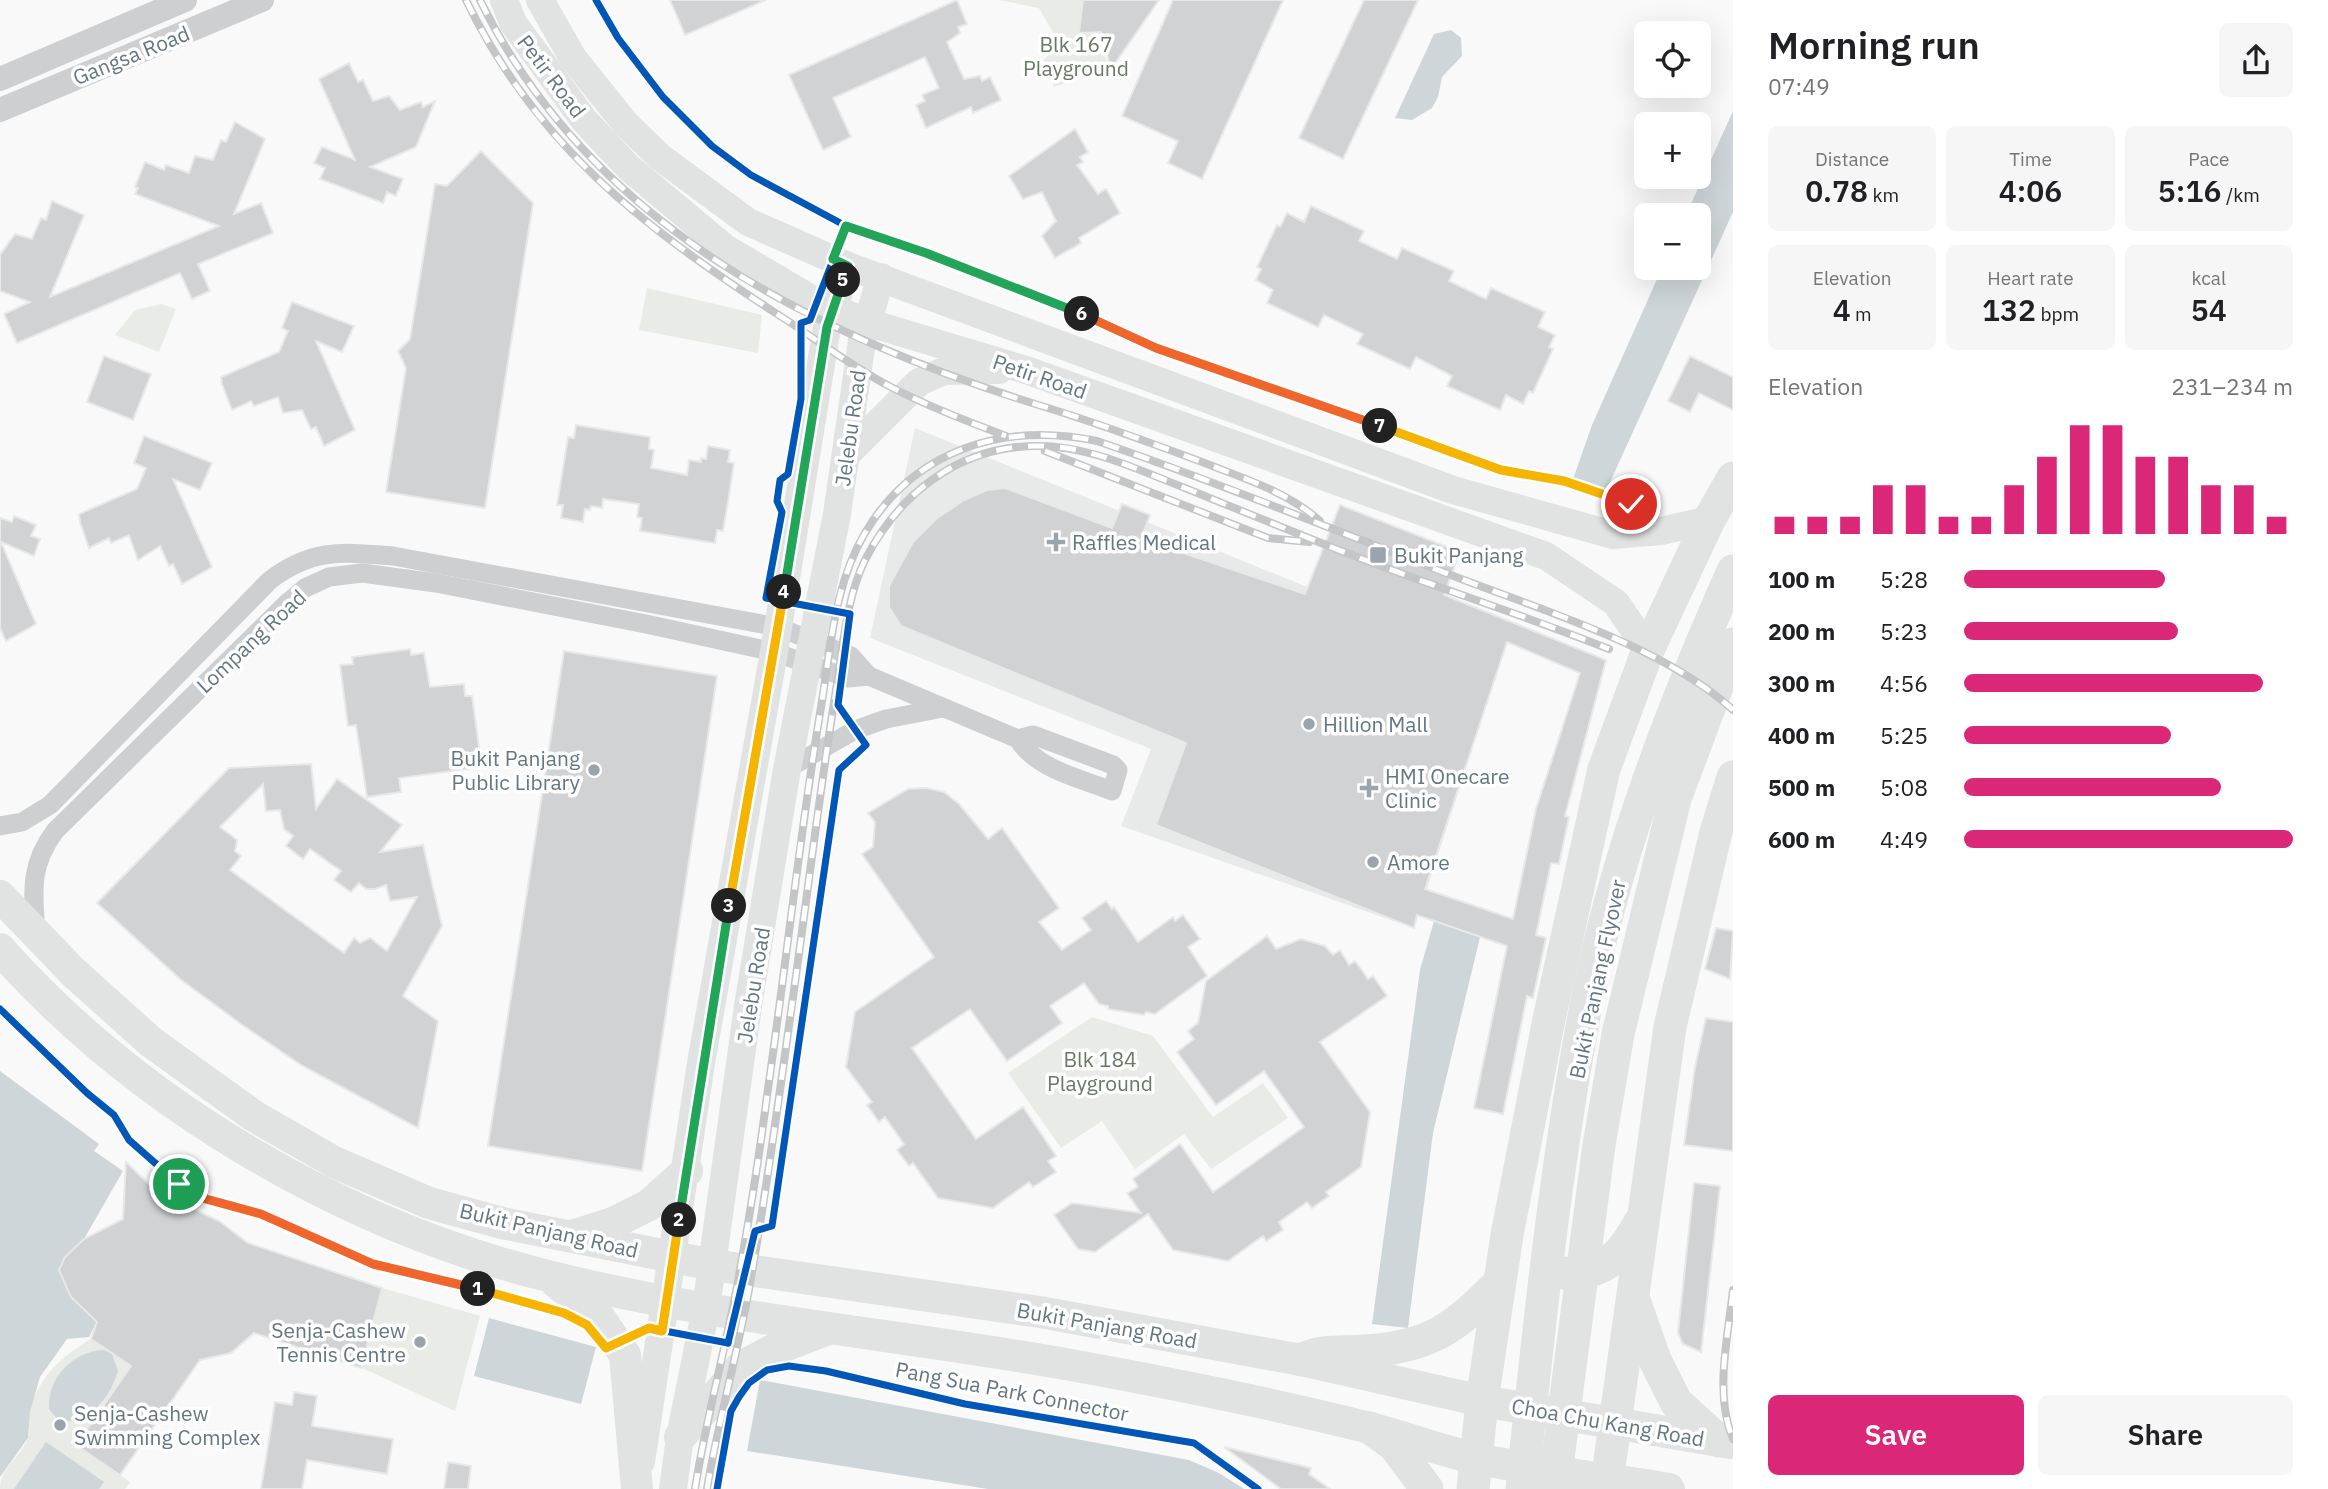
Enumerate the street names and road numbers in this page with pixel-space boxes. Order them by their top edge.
street label: Gangsa Road [68,19,194,91]
street label: Petir Road [512,29,592,123]
street label: Petir Road [989,347,1091,405]
street label: Jelebu Road [828,368,872,488]
street label: Lompang Road [190,583,312,699]
street label: Bukit Panjang Flyover [1562,877,1632,1081]
street label: Jelebu Road [730,925,776,1045]
street label: Bukit Panjang Road [457,1196,641,1264]
street label: Bukit Panjang Road [1015,1295,1199,1355]
street label: Pang Sua Park Connector [893,1355,1131,1427]
street label: Choa Chu Kang Road [1509,1391,1707,1453]

